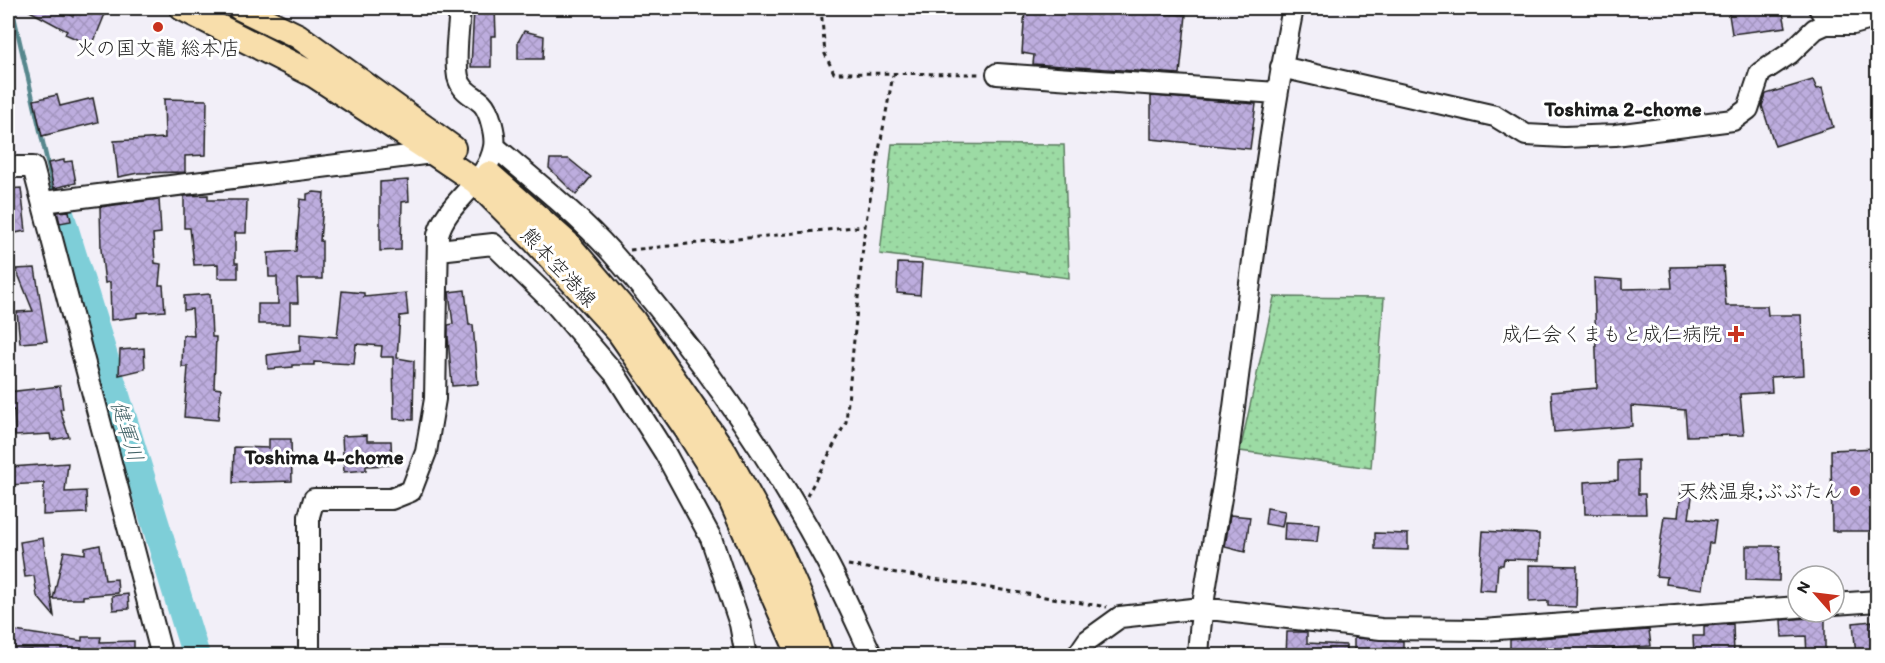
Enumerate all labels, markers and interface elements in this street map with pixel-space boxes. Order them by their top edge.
marker: 火の国文龍 総本店 [151,20,165,34]
place label: 火の国文龍 総本店 [76,36,240,60]
district label: Toshima 2-chome [1543,96,1702,121]
street label: 熊本空港線 [516,222,602,312]
place label: 成仁会くまもと成仁病院 [1502,322,1722,346]
marker: 成仁会くまもと成仁病院 [1727,325,1745,343]
water label: 健軍川 [106,397,149,465]
district label: Toshima 4-chome [243,444,404,469]
place label: 天然温泉;ぶぶたん [1678,479,1843,503]
marker: 天然温泉;ぶぶたん [1848,484,1862,498]
north arrow [1786,564,1846,624]
text: N [1792,578,1814,596]

